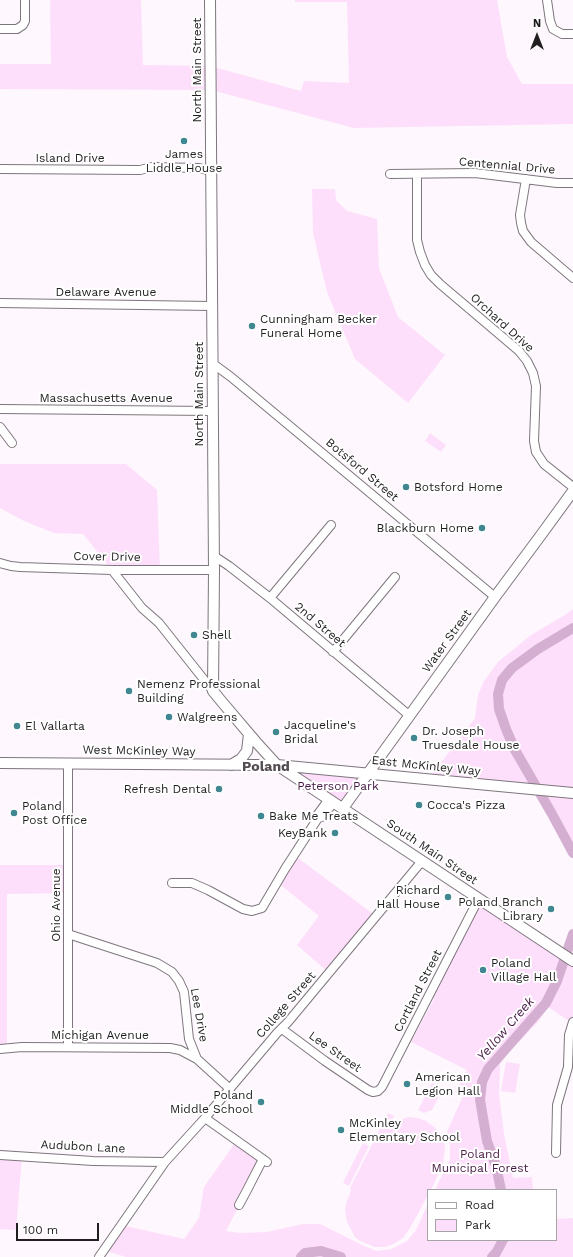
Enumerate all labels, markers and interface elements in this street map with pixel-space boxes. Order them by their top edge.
north arrow [517,16,557,56]
text: N [533,17,541,30]
street label: North Main Street [190,18,204,122]
marker: James Liddle House [179,136,189,146]
place label: James Liddle House [146,147,222,175]
street label: Island Drive [35,151,105,165]
street label: Centennial Drive [458,155,556,177]
street label: Delaware Avenue [56,285,156,299]
street label: Orchard Drive [467,291,537,355]
place label: Cunningham Becker Funeral Home [260,312,377,340]
marker: Cunningham Becker Funeral Home [247,321,257,331]
street label: North Main Street [192,342,206,446]
street label: Massachusetts Avenue [39,391,173,405]
street label: Botsford Street [323,435,401,505]
place label: Botsford Home [414,480,503,494]
marker: Botsford Home [401,482,411,492]
place label: Blackburn Home [377,521,474,535]
marker: Blackburn Home [477,523,487,533]
street label: Cover Drive [73,549,141,565]
street label: 2nd Street [292,600,348,650]
street label: Water Street [419,607,475,675]
place label: Shell [202,628,231,642]
marker: Shell [189,630,199,640]
place label: Nemenz Professional Building [137,677,260,705]
marker: Nemenz Professional Building [124,686,134,696]
place label: Walgreens [177,710,237,724]
marker: Walgreens [164,712,174,722]
place label: Jacqueline's Bridal [284,718,356,746]
place label: El Vallarta [25,719,85,733]
marker: El Vallarta [12,721,22,731]
place label: Dr. Joseph Truesdale House [422,724,520,752]
marker: Jacqueline's Bridal [271,727,281,737]
marker: Dr. Joseph Truesdale House [409,733,419,743]
street label: West McKinley Way [82,743,196,759]
street label: East McKinley Way [371,753,481,779]
district label: Poland [242,759,290,775]
park label: Peterson Park [297,779,379,793]
place label: Refresh Dental [124,782,211,796]
marker: Refresh Dental [214,784,224,794]
place label: Cocca's Pizza [427,798,505,812]
place label: Poland Post Office [22,799,87,827]
marker: Cocca's Pizza [414,800,424,810]
marker: Poland Post Office [9,808,19,818]
place label: Bake Me Treats [269,809,358,823]
marker: Bake Me Treats [256,811,266,821]
street label: South Main Street [384,816,480,888]
place label: KeyBank [278,826,327,840]
marker: KeyBank [330,828,340,838]
street label: Ohio Avenue [49,868,63,942]
place label: Richard Hall House [376,883,440,911]
marker: Richard Hall House [443,892,453,902]
place label: Poland Branch Library [458,895,543,923]
marker: Poland Branch Library [546,904,556,914]
street label: Cortland Street [391,947,445,1035]
place label: Poland Village Hall [491,956,556,984]
marker: Poland Village Hall [478,965,488,975]
street label: College Street [253,969,319,1041]
street label: Lee Drive [187,987,211,1043]
water label: Yellow Creek [474,994,538,1064]
street label: Michigan Avenue [51,1028,149,1042]
street label: Lee Street [306,1029,364,1075]
place label: American Legion Hall [415,1070,480,1098]
marker: American Legion Hall [402,1079,412,1089]
place label: Poland Middle School [170,1088,253,1116]
marker: Poland Middle School [256,1097,266,1107]
place label: McKinley Elementary School [349,1116,460,1144]
marker: McKinley Elementary School [336,1125,346,1135]
street label: Audubon Lane [40,1138,126,1156]
park label: Poland Municipal Forest [431,1147,529,1175]
legend [427,1189,557,1241]
text: Road [465,1198,494,1212]
scale bar [18,1215,101,1241]
text: Park [465,1218,491,1232]
text: 100 m [23,1223,58,1237]

